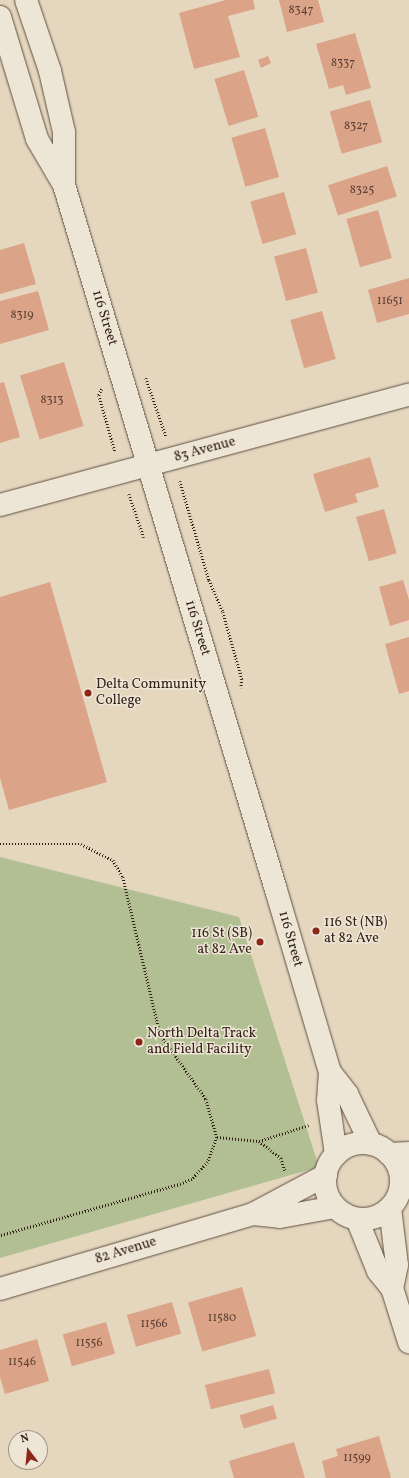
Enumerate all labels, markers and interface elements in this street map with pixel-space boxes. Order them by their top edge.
house number: 8347 [288,4,314,18]
house number: 8337 [331,57,355,71]
house number: 8327 [344,120,368,134]
house number: 8325 [350,184,374,198]
street label: 116 Street [88,288,120,348]
house number: 11651 [377,295,403,309]
house number: 8319 [10,309,34,323]
house number: 8313 [40,394,64,408]
street label: 83 Avenue [172,434,238,466]
street label: 116 Street [181,598,213,658]
place label: Delta Community College [96,677,206,710]
marker: Delta Community College [83,688,93,698]
street label: 116 Street [274,909,306,969]
place label: 116 St (NB) at 82 Ave [324,915,387,948]
place label: 116 St (SB) at 82 Ave [191,926,252,958]
marker: 116 St (NB) at 82 Ave [311,926,321,936]
marker: 116 St (SB) at 82 Ave [255,937,265,947]
place label: North Delta Track and Field Facility [147,1026,256,1058]
marker: North Delta Track and Field Facility [134,1037,144,1047]
street label: 82 Avenue [93,1234,159,1268]
house number: 11580 [208,1312,236,1326]
house number: 11566 [140,1318,168,1332]
house number: 11556 [76,1337,102,1351]
house number: 11546 [8,1356,36,1370]
north arrow [8,1430,48,1470]
text: N [19,1431,31,1447]
house number: 11599 [343,1452,371,1466]

